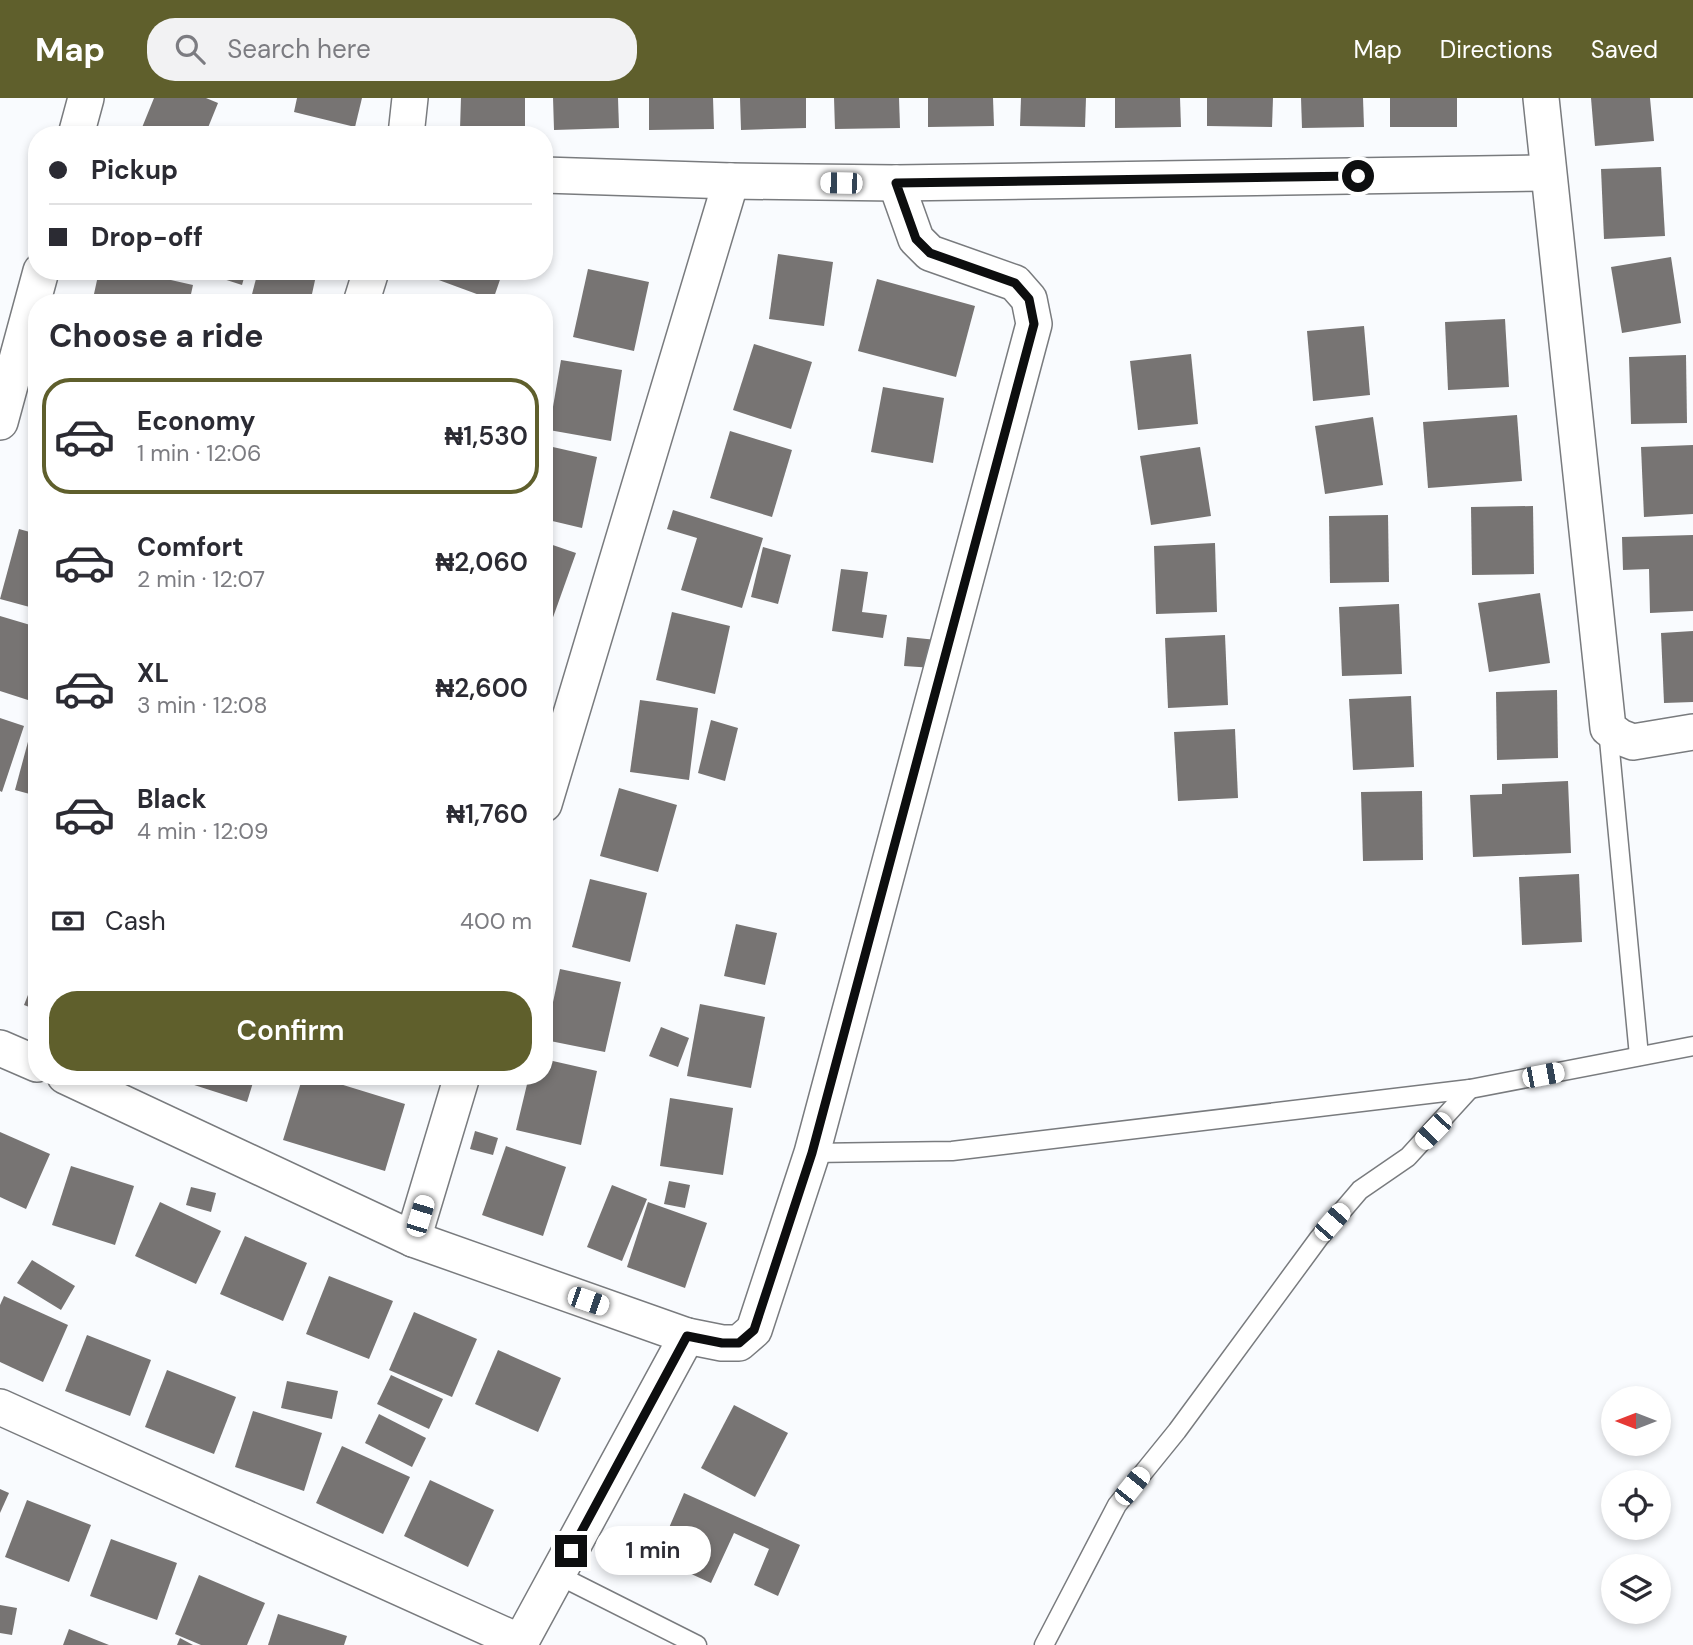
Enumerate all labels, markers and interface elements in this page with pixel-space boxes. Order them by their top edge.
search box [147,18,637,81]
text: Map [35,28,105,71]
icon: search [171,30,209,68]
text: Search here [227,32,371,66]
text: Map [1354,34,1402,65]
text: Directions [1440,34,1553,65]
text: Saved [1591,34,1658,65]
text: Pickup [91,153,178,187]
route start [1342,160,1374,192]
car [820,172,863,194]
text: Drop-off [91,220,203,254]
text: Choose a ride [49,315,264,357]
text: Economy [137,404,255,438]
icon: car [53,405,116,468]
text: ₦1,530 [444,419,528,453]
text: 1 min · 12:06 [137,438,262,468]
text: Comfort [137,530,243,564]
icon: car [53,531,116,594]
text: ₦2,060 [436,545,528,579]
text: 2 min · 12:07 [137,564,265,594]
text: XL [137,656,169,690]
icon: car [53,657,116,720]
text: ₦2,600 [436,671,528,705]
text: 3 min · 12:08 [137,690,268,720]
text: Black [137,782,207,816]
icon: car [53,783,116,846]
text: ₦1,760 [446,797,528,831]
text: 4 min · 12:09 [137,816,268,846]
icon: cash [49,902,87,940]
text: Cash [105,904,166,938]
text: 400 m [460,906,532,936]
button: Confirm [49,991,532,1071]
car [1521,1061,1566,1089]
car [1411,1109,1456,1153]
car [404,1193,437,1239]
car [1311,1199,1354,1245]
car [565,1284,612,1318]
north arrow [1601,1386,1671,1456]
map controls [1601,1386,1671,1624]
car [1111,1463,1154,1509]
button: locate [1601,1470,1671,1540]
callout: 1 min [596,1526,711,1576]
route end [555,1535,587,1567]
text: 1 min [626,1535,680,1565]
button: layers [1601,1554,1671,1624]

